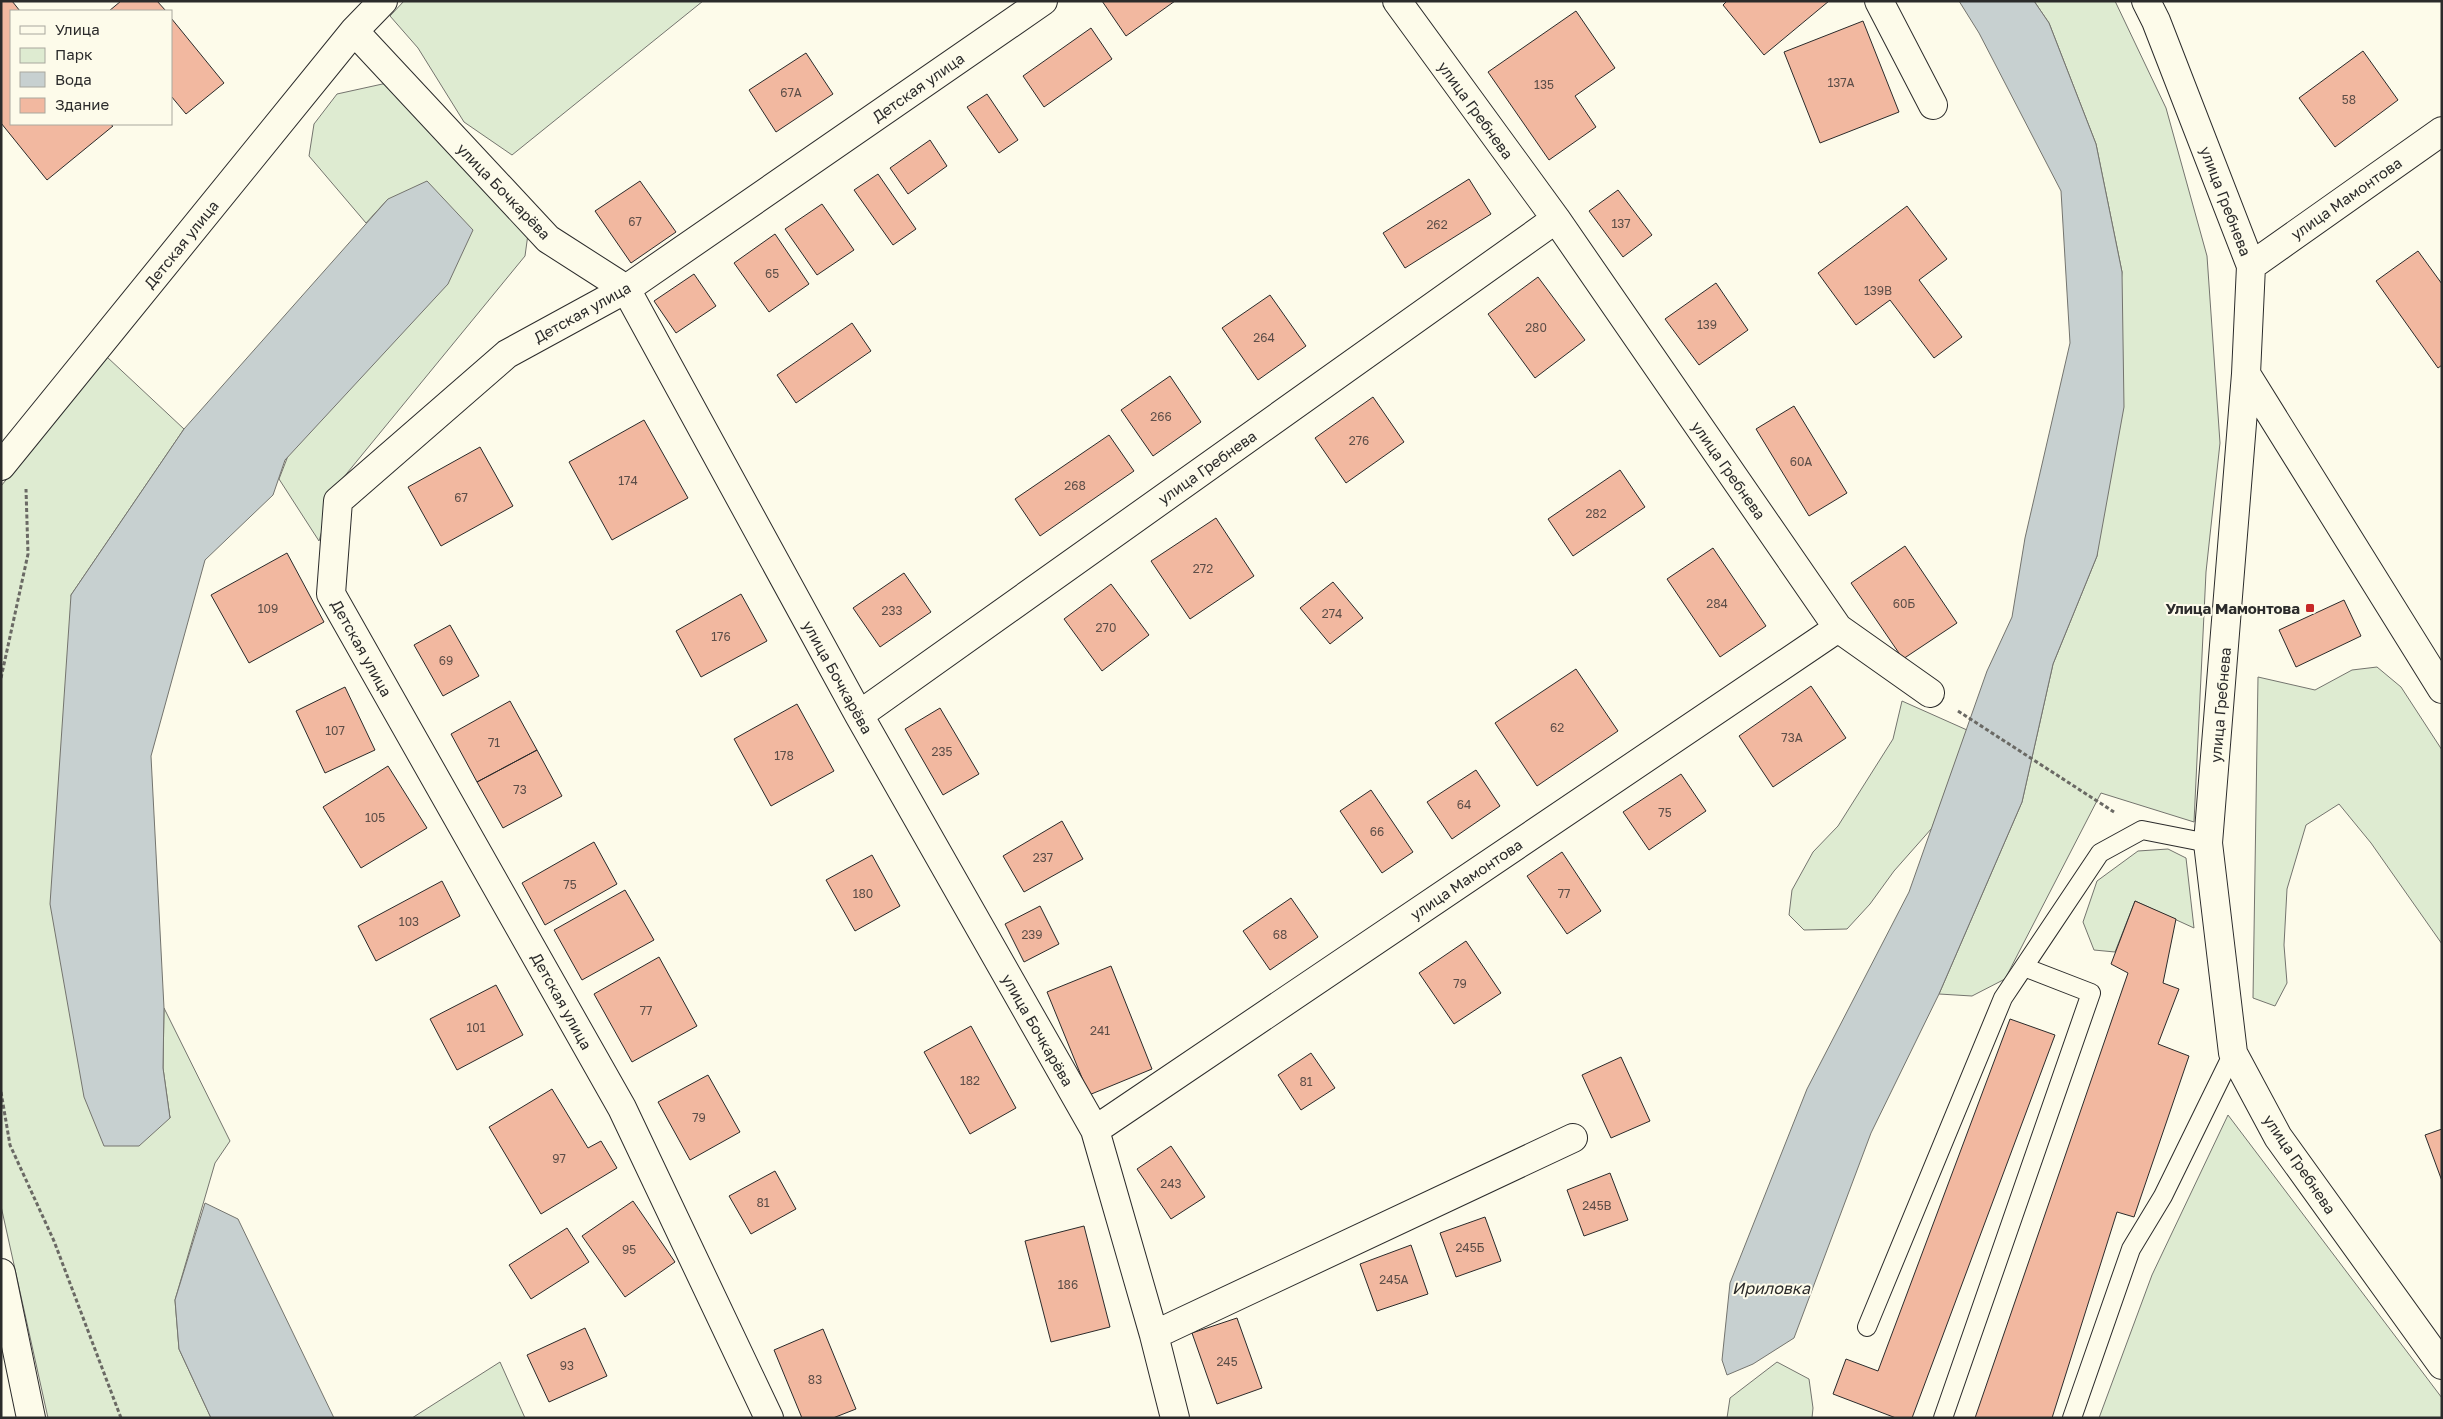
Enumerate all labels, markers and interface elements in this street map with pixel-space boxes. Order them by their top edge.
legend [10,10,172,125]
text: Улица [55,20,100,38]
text: Парк [55,45,93,63]
street label: Детская улица [869,49,967,125]
street label: улица Гребнева [1435,58,1517,162]
text: Вода [55,70,92,88]
house number: 137А [1827,75,1855,90]
house number: 135 [1534,77,1554,92]
house number: 67А [780,85,802,100]
house number: 58 [2342,92,2356,107]
text: Здание [55,95,109,113]
street label: улица Бочкарёва [453,139,555,243]
street label: улица Гребнева [2197,144,2255,258]
street label: улица Мамонтова [2287,153,2405,243]
street label: Детская улица [140,196,222,292]
house number: 67 [628,214,642,229]
house number: 137 [1611,216,1631,231]
house number: 262 [1426,217,1448,232]
house number: 65 [765,266,779,281]
street label: Детская улица [530,278,634,346]
house number: 139В [1864,283,1892,298]
house number: 139 [1697,317,1717,332]
house number: 280 [1525,320,1547,335]
house number: 264 [1253,330,1275,345]
house number: 266 [1150,409,1172,424]
street label: улица Гребнева [1688,417,1770,523]
street label: улица Гребнева [1154,426,1260,508]
house number: 276 [1349,433,1369,448]
house number: 60А [1790,454,1812,469]
house number: 174 [618,473,638,488]
house number: 268 [1064,478,1086,493]
house number: 67 [454,490,468,505]
house number: 282 [1585,506,1607,521]
house number: 272 [1193,561,1213,576]
street label: Детская улица [328,596,396,700]
house number: 284 [1706,596,1728,611]
house number: 60Б [1893,596,1915,611]
place label: Улица Мамонтова [2166,599,2300,617]
house number: 109 [258,601,278,616]
marker: Улица Мамонтова [2304,602,2316,614]
house number: 233 [881,603,903,618]
house number: 274 [1322,606,1342,621]
street label: улица Бочкарёва [799,617,877,737]
house number: 270 [1096,620,1116,635]
house number: 176 [711,629,731,644]
street label: улица Гребнева [2206,646,2234,764]
house number: 69 [439,653,453,668]
house number: 62 [1550,720,1564,735]
house number: 107 [325,723,345,738]
house number: 73А [1781,730,1803,745]
house number: 71 [488,735,500,750]
house number: 235 [932,744,953,759]
house number: 178 [774,748,794,763]
house number: 73 [513,782,527,797]
house number: 64 [1457,797,1471,812]
house number: 75 [1658,805,1672,820]
house number: 105 [365,810,385,825]
house number: 66 [1370,824,1384,839]
street label: улица Мамонтова [1407,835,1525,923]
house number: 237 [1033,850,1053,865]
house number: 75 [563,877,577,892]
house number: 180 [853,886,873,901]
house number: 77 [1558,886,1570,901]
house number: 103 [399,914,419,929]
house number: 239 [1021,927,1043,942]
house number: 68 [1273,927,1287,942]
street label: Детская улица [528,949,596,1053]
street label: улица Бочкарёва [998,971,1078,1089]
house number: 79 [1453,976,1467,991]
house number: 77 [640,1003,652,1018]
house number: 101 [466,1020,486,1035]
house number: 241 [1090,1023,1110,1038]
house number: 182 [960,1073,980,1088]
house number: 81 [1299,1074,1313,1089]
house number: 79 [692,1110,706,1125]
street label: улица Гребнева [2260,1111,2340,1217]
house number: 97 [552,1151,566,1166]
house number: 243 [1160,1176,1182,1191]
house number: 81 [756,1195,770,1210]
house number: 245В [1582,1198,1612,1213]
house number: 245Б [1455,1240,1485,1255]
house number: 95 [622,1242,636,1257]
house number: 245А [1379,1272,1409,1287]
house number: 186 [1058,1277,1078,1292]
water label: Ириловка [1732,1278,1811,1298]
house number: 245 [1216,1354,1238,1369]
house number: 93 [560,1358,574,1373]
house number: 83 [808,1372,822,1387]

